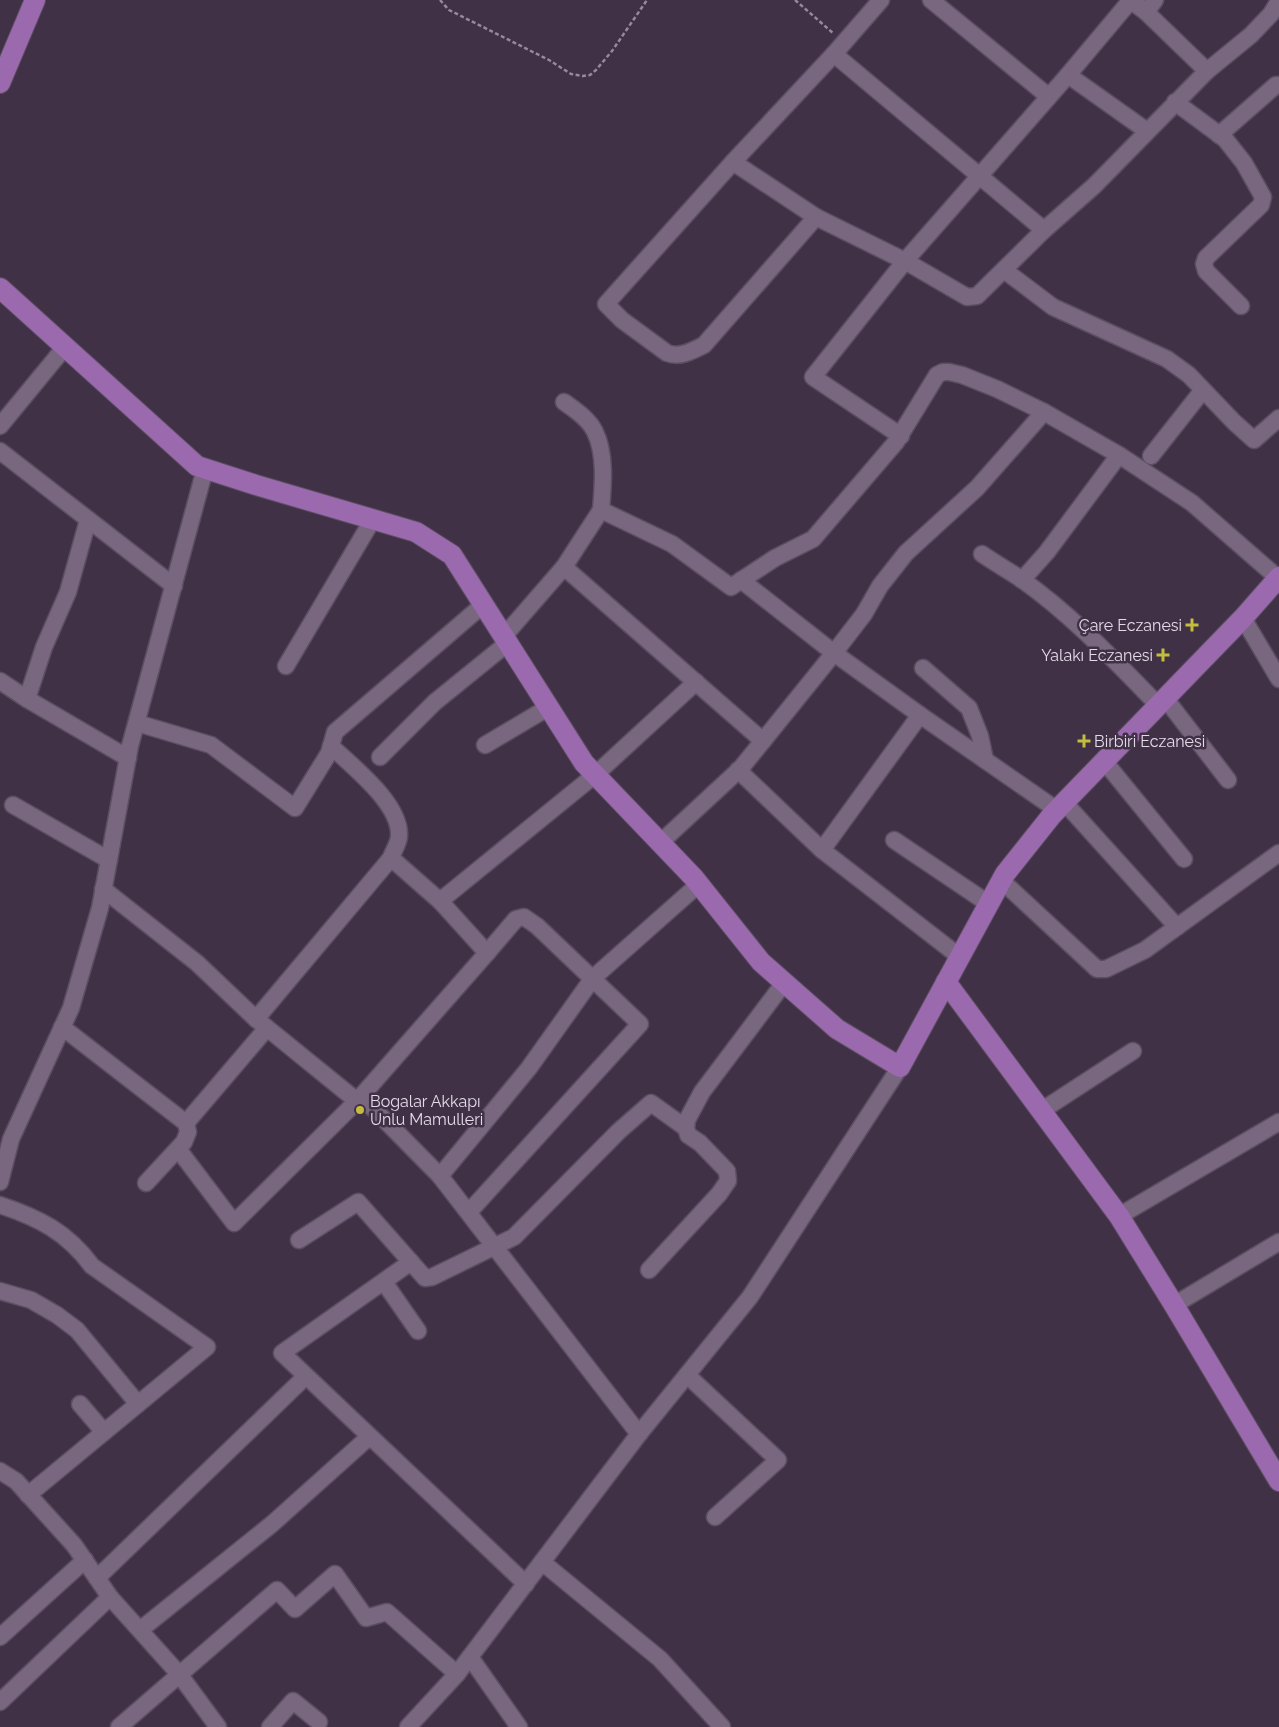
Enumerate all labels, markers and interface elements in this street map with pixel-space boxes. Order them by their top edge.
place label: Çare Eczanesi [1079,616,1182,635]
marker: Çare Eczanesi [1186,619,1198,631]
place label: Yalakı Eczanesi [1041,646,1153,665]
marker: Yalakı Eczanesi [1157,649,1169,661]
place label: Birbiri Eczanesi [1094,732,1205,751]
marker: Birbiri Eczanesi [1078,735,1090,747]
place label: Bogalar Akkapı Unlu Mamulleri [370,1092,483,1129]
marker: Bogalar Akkapı Unlu Mamulleri [354,1104,366,1116]

